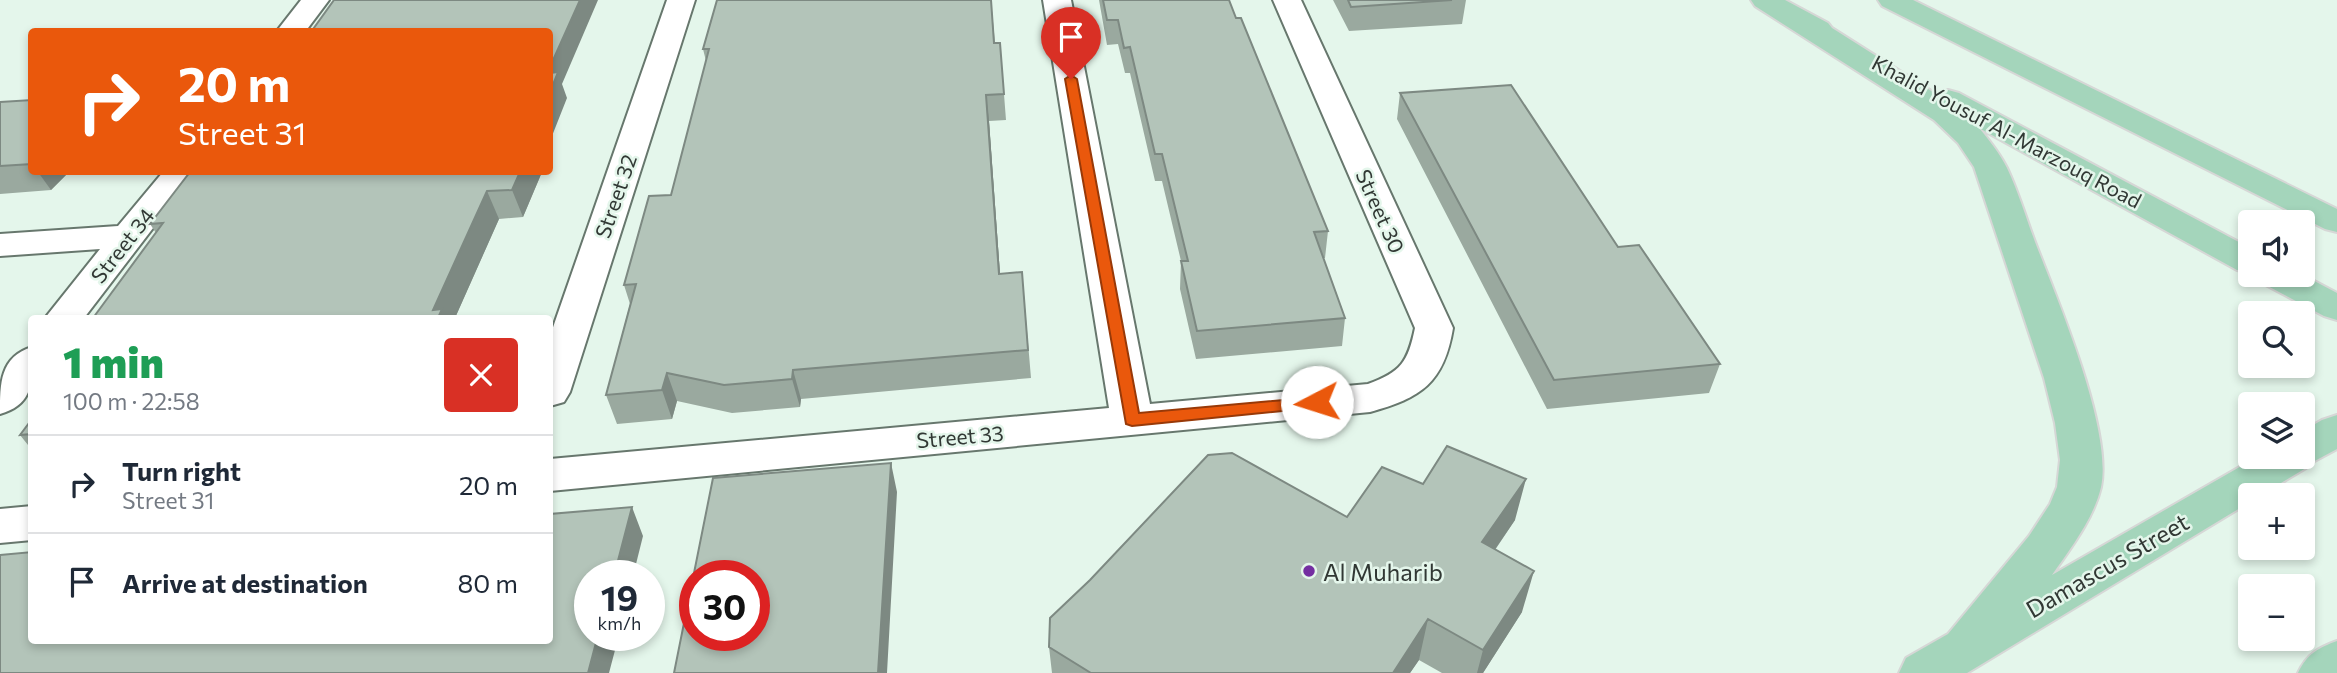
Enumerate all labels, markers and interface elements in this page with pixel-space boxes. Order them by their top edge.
pin [1041,7,1101,79]
icon: arrive [1052,18,1090,56]
street label: Khalid Yousuf Al-Marzouq Road [1868,49,2146,213]
text: 20 m [178,52,290,112]
icon: right [63,56,154,147]
text: Street 31 [178,112,307,152]
street label: Street 32 [589,151,641,241]
street label: Street 30 [1351,165,1411,257]
street label: Street 34 [85,202,159,287]
map controls [2238,210,2315,651]
button: sound [2238,210,2315,287]
button: search [2238,301,2315,378]
text: 1 min [63,335,164,387]
button: close [444,338,518,412]
position arrow [1280,365,1354,439]
text: 100 m · 22:58 [63,387,200,415]
button: layers [2238,392,2315,469]
street label: Street 33 [915,420,1005,452]
text: Turn right [122,455,241,486]
icon: right [63,465,101,503]
text: 20 m [459,469,518,500]
button: + [2238,483,2315,560]
text: Street 31 [122,486,214,514]
street label: Damascus Street [2020,507,2194,623]
place label: Al Muharib [1323,557,1443,586]
speed limit sign: 30 [679,560,770,651]
icon: arrive [63,563,101,601]
marker: Al Muharib [1301,563,1317,579]
text: Arrive at destination [122,567,368,598]
text: 80 m [458,567,518,598]
button: − [2238,574,2315,651]
text: 19 [601,575,638,618]
text: km/h [598,612,641,634]

